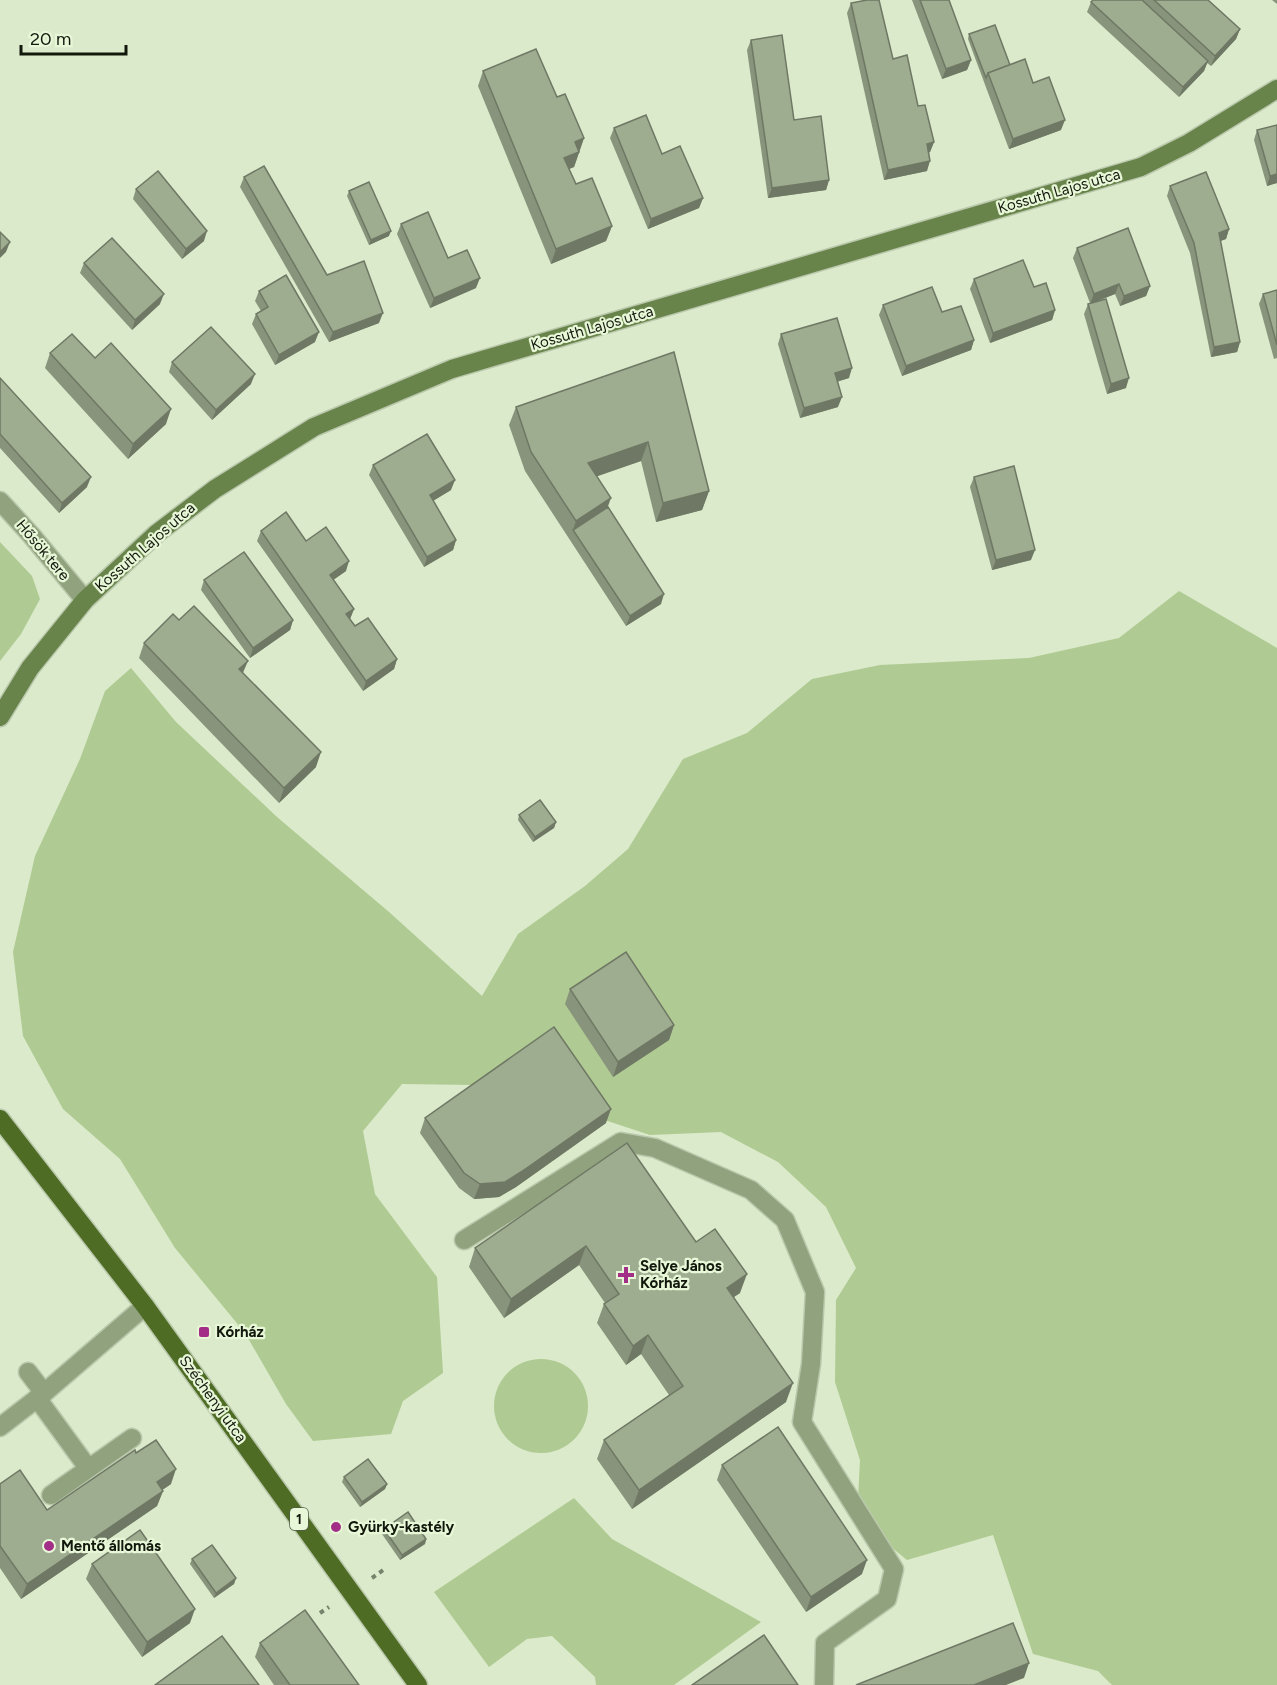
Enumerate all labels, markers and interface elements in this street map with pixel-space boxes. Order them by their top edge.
scale bar [21,18,126,56]
text: 20 m [30,28,71,50]
street label: Kossuth Lajos utca [996,165,1122,217]
street label: Kossuth Lajos utca [529,302,655,354]
street label: Kossuth Lajos utca [91,499,199,595]
street label: Hősök tere [12,516,74,584]
place label: Selye János Kórház [640,1257,722,1292]
marker: Selye János Kórház [617,1266,635,1284]
place label: Kórház [216,1323,264,1341]
marker: Kórház [197,1325,211,1339]
street label: Széchenyi utca [176,1352,250,1446]
road number: 1 [290,1508,308,1530]
place label: Gyürky-kastély [348,1518,454,1536]
marker: Gyürky-kastély [329,1520,343,1534]
place label: Mentő állomás [61,1537,161,1555]
marker: Mentő állomás [42,1539,56,1553]

